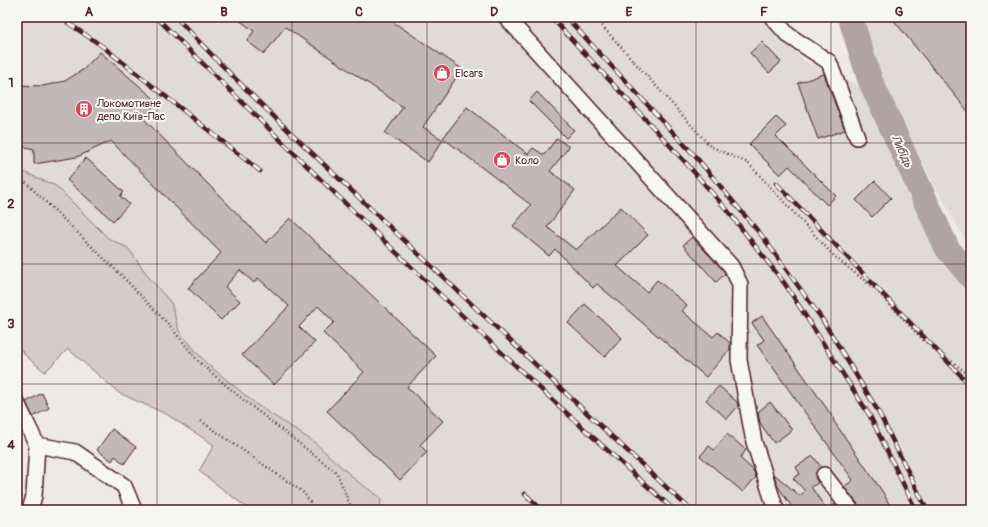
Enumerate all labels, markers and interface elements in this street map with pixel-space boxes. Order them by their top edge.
text: A [85,4,94,20]
text: B [220,4,228,20]
text: C [355,4,363,20]
text: D [490,4,498,20]
text: E [626,4,633,20]
text: F [760,4,768,20]
text: G [895,4,904,20]
shop icon: Elcars [432,63,452,83]
place label: Elcars [455,67,483,80]
text: 1 [8,75,14,91]
place label: Локомотивне депо Київ-Пас [96,97,166,123]
building icon: Локомотивне депо Київ-Пас [74,99,94,119]
water label: Либідь [888,132,916,170]
shop icon: Коло [492,150,512,170]
place label: Коло [515,154,539,167]
text: 2 [7,196,15,212]
text: 3 [7,316,15,332]
text: 4 [7,437,15,453]

